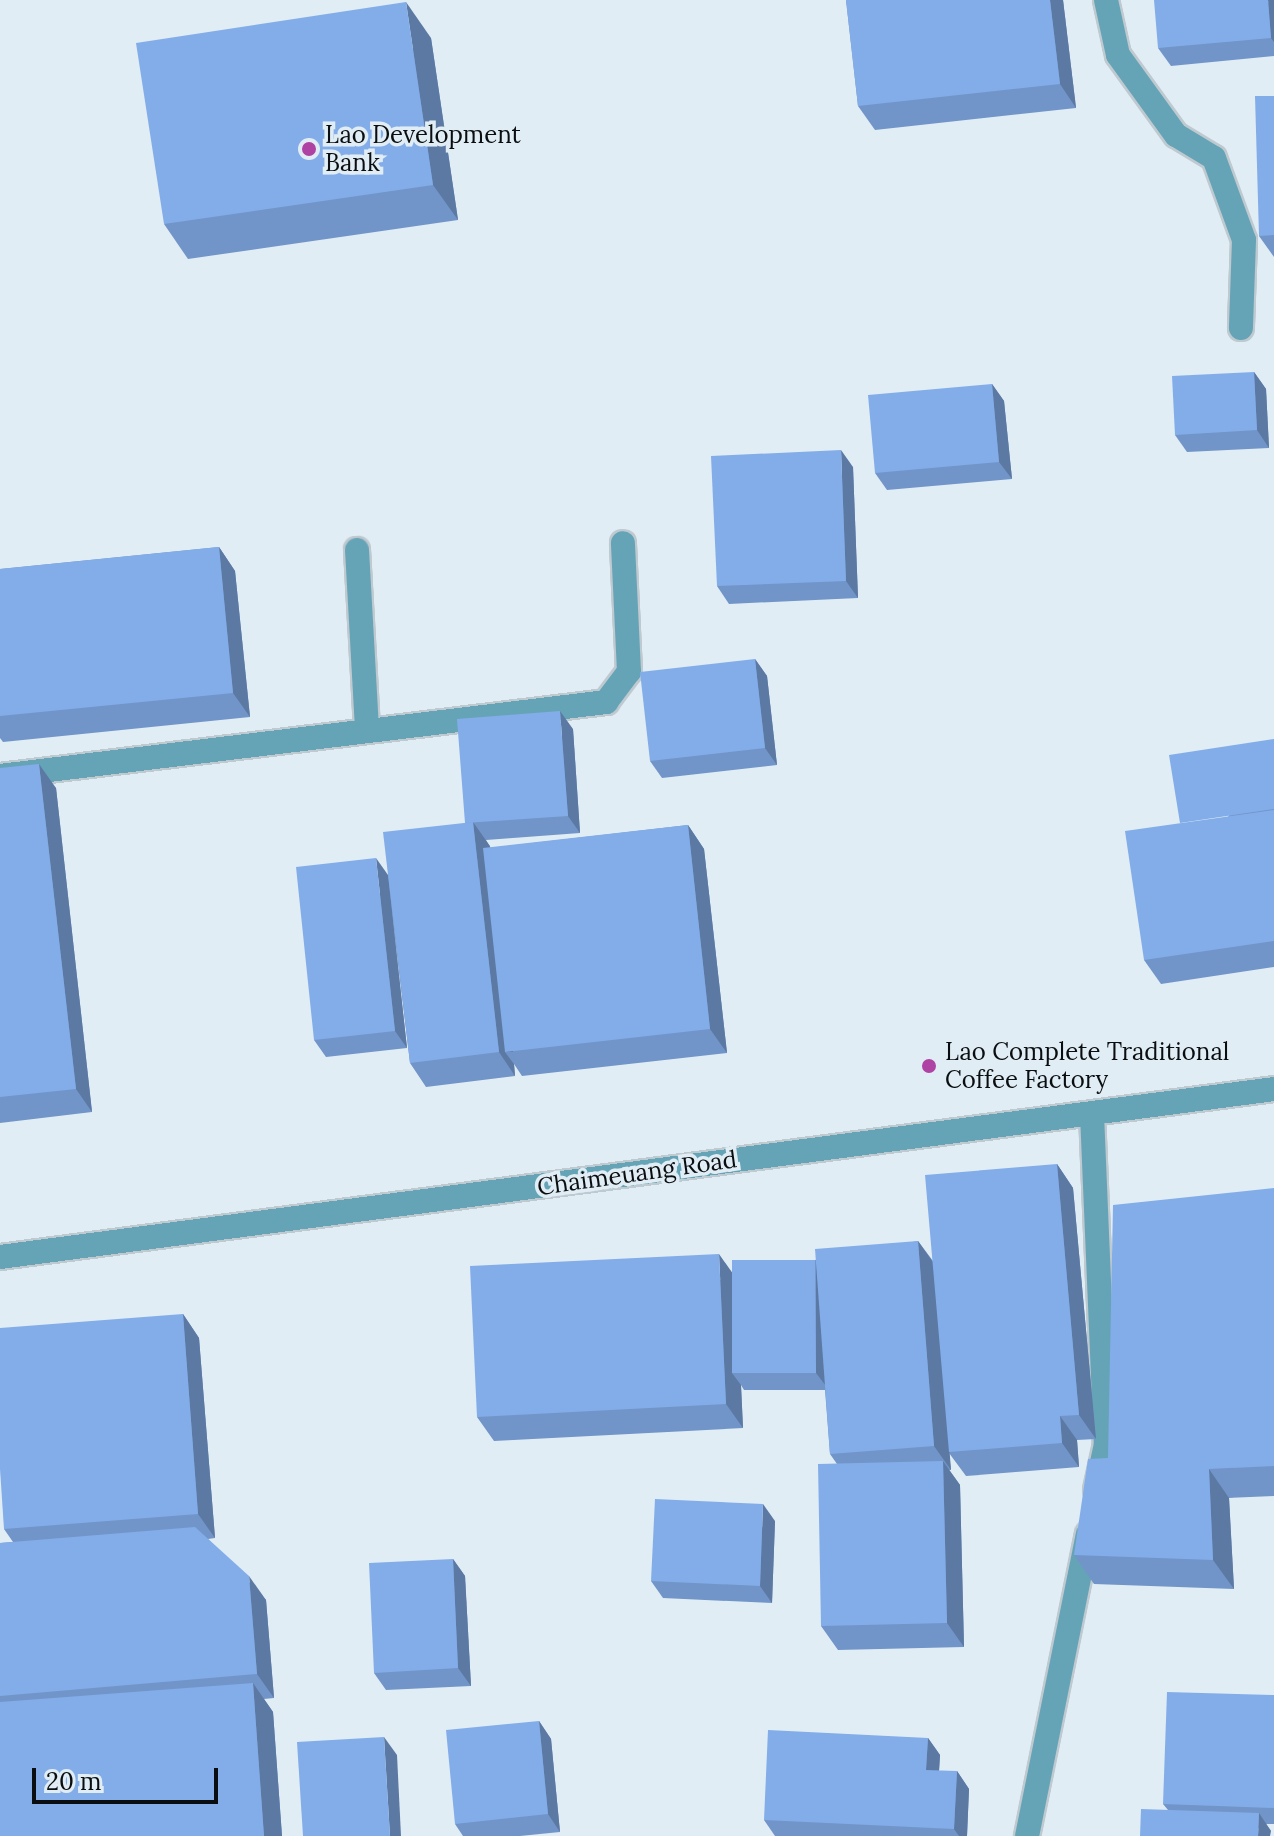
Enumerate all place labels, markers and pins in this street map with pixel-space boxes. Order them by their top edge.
place label: Lao Development Bank [325,121,521,177]
marker: Lao Development Bank [300,140,318,158]
place label: Lao Complete Traditional Coffee Factory [945,1038,1229,1094]
marker: Lao Complete Traditional Coffee Factory [920,1057,938,1075]

